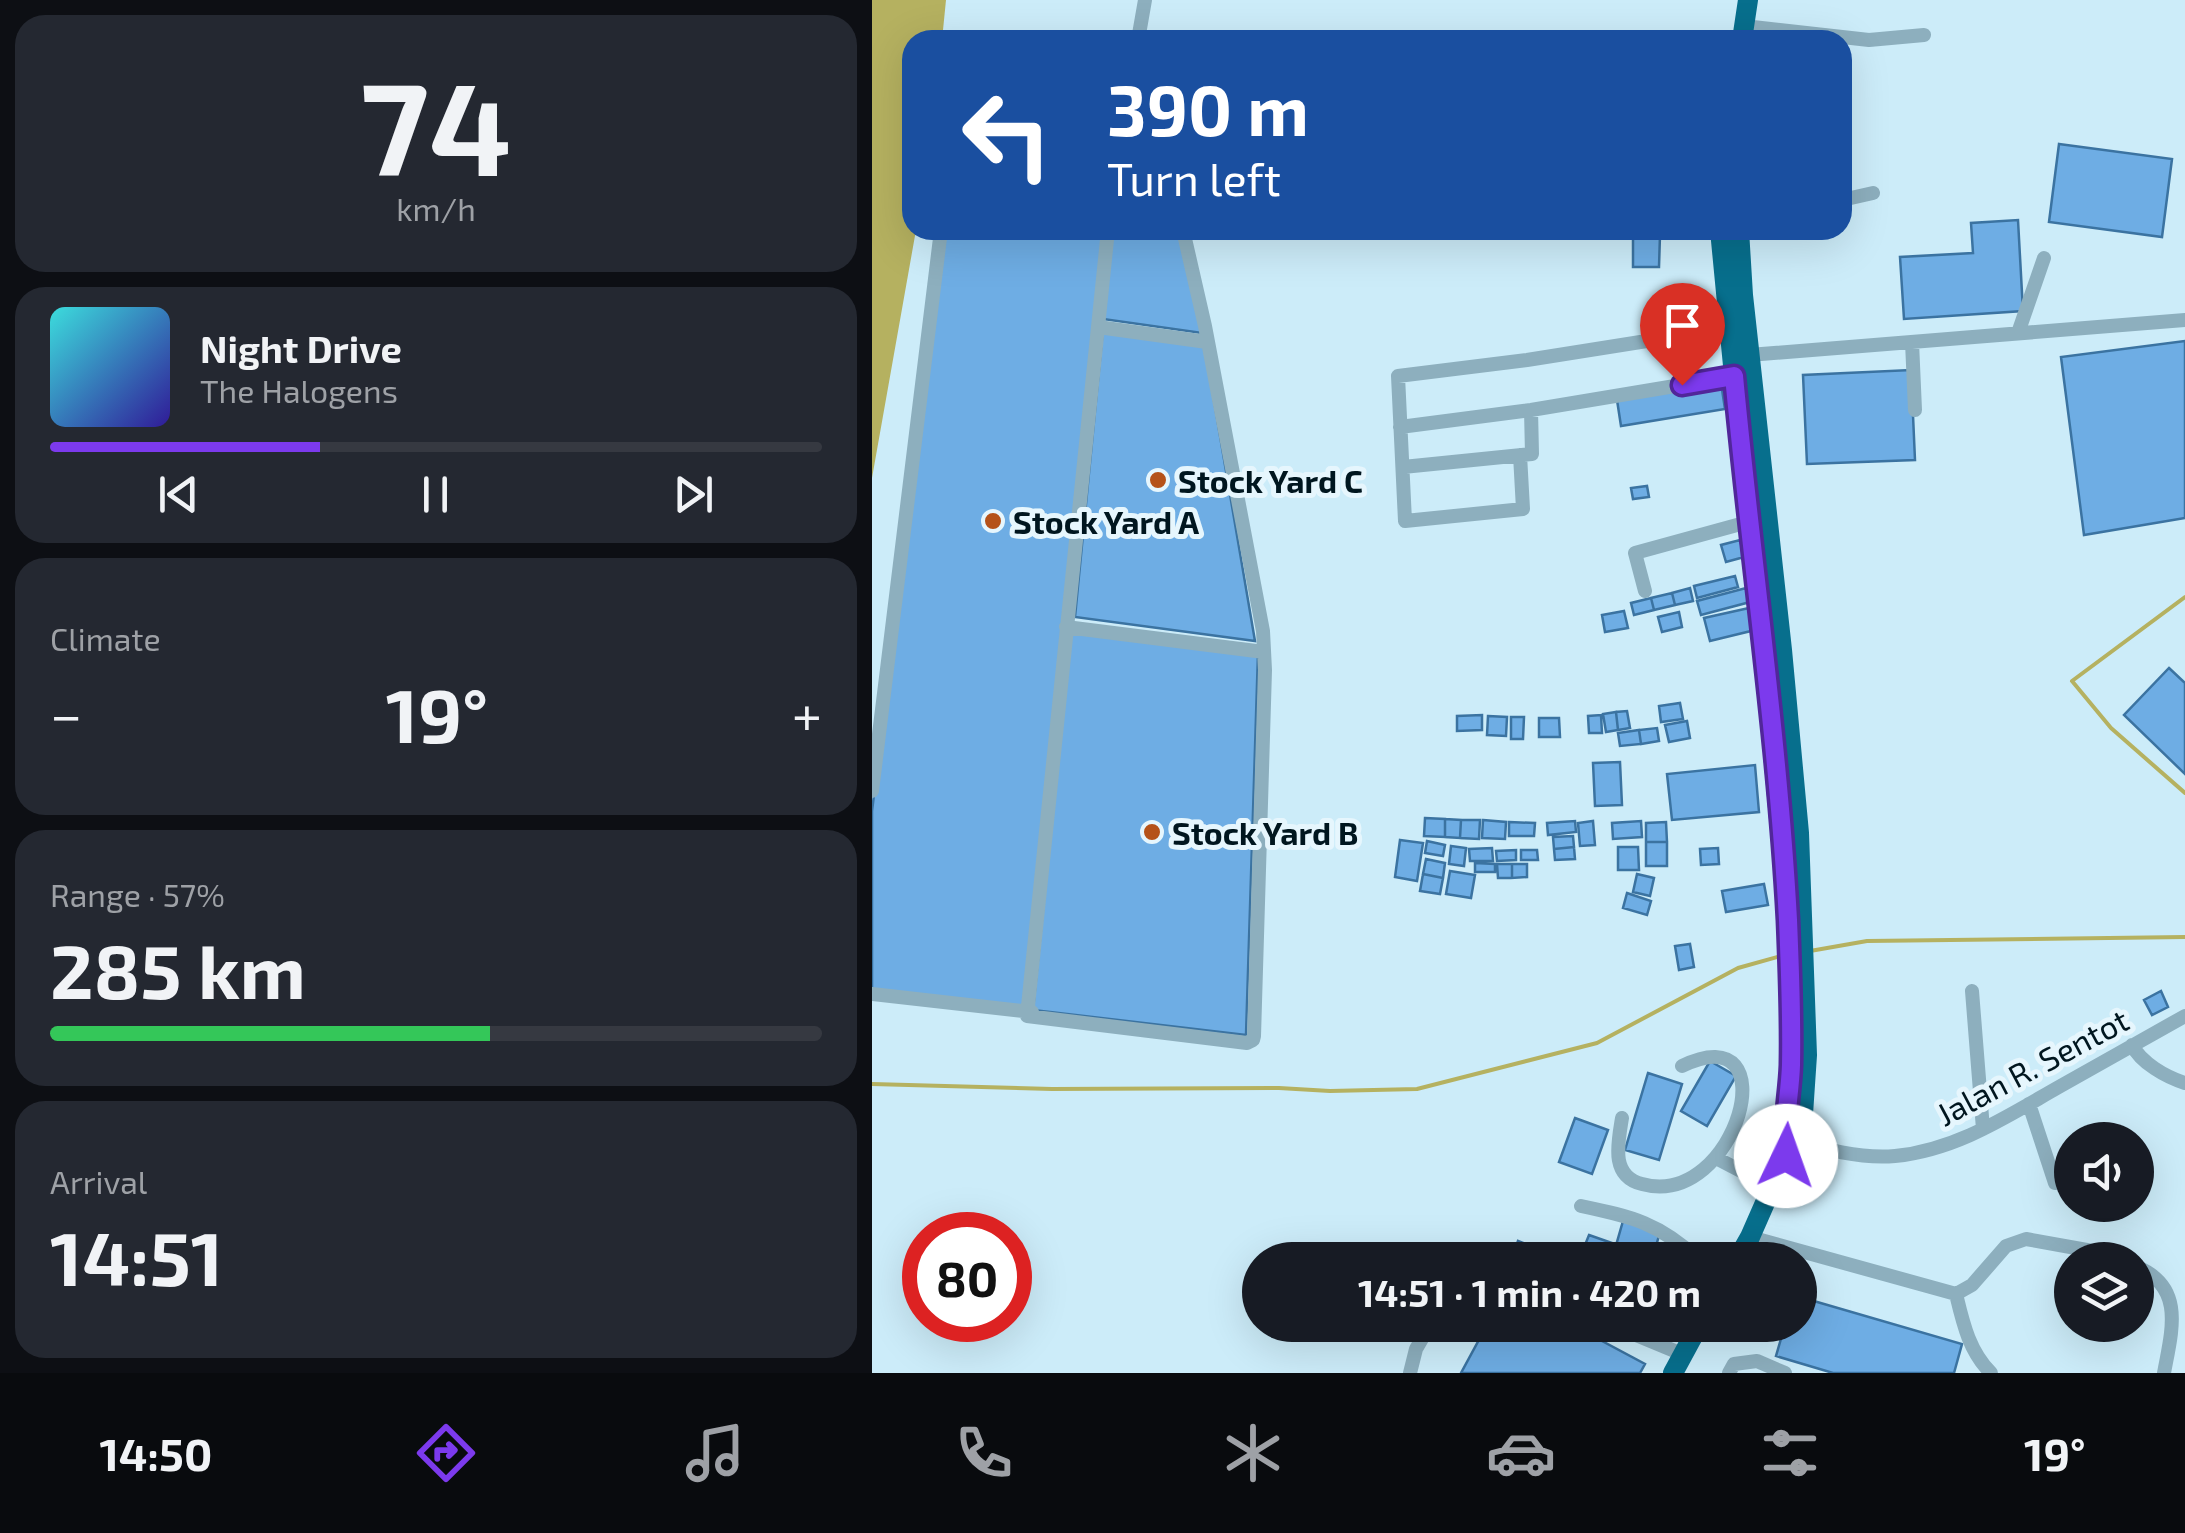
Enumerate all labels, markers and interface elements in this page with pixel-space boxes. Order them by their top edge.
text: 74 [360,46,512,202]
text: 390 m [1107,66,1309,150]
icon: left [942,70,1072,200]
text: Turn left [1107,151,1281,205]
text: km/h [396,189,476,227]
pin [1640,283,1725,386]
icon: arrive [1655,298,1710,353]
text: Night Drive [200,325,402,371]
text: The Halogens [200,371,398,409]
place label: Stock Yard C [1178,461,1363,499]
icon: previous [151,467,206,522]
icon: pause [408,467,463,522]
icon: next [666,467,721,522]
marker: Stock Yard C [1147,469,1169,491]
place label: Stock Yard A [1013,502,1199,540]
marker: Stock Yard A [982,510,1004,532]
text: Climate [50,619,161,657]
text: 19° [386,668,488,758]
text: − [50,680,82,746]
text: + [792,680,822,746]
place label: Stock Yard B [1172,813,1359,851]
marker: Stock Yard B [1141,821,1163,843]
text: Range · 57% [50,875,225,913]
text: 285 km [50,924,306,1014]
street label: Jalan R. Sentot [1930,1000,2134,1132]
position arrow [1734,1104,1838,1208]
map controls [2054,1122,2154,1342]
button: sound [2054,1122,2154,1222]
text: Arrival [50,1162,147,1200]
text: 14:51 [50,1211,223,1301]
speed limit sign: 80 [902,1212,1032,1342]
button: layers [2054,1242,2154,1342]
text: 14:51 · 1 min · 420 m [1358,1269,1701,1315]
icon: directions [411,1418,481,1488]
icon: music [680,1418,750,1488]
icon: phone [949,1418,1019,1488]
icon: climate [1218,1418,1288,1488]
icon: car [1486,1418,1556,1488]
icon: filters [1755,1418,1825,1488]
text: 14:50 [99,1426,212,1480]
text: 19° [2024,1426,2085,1480]

